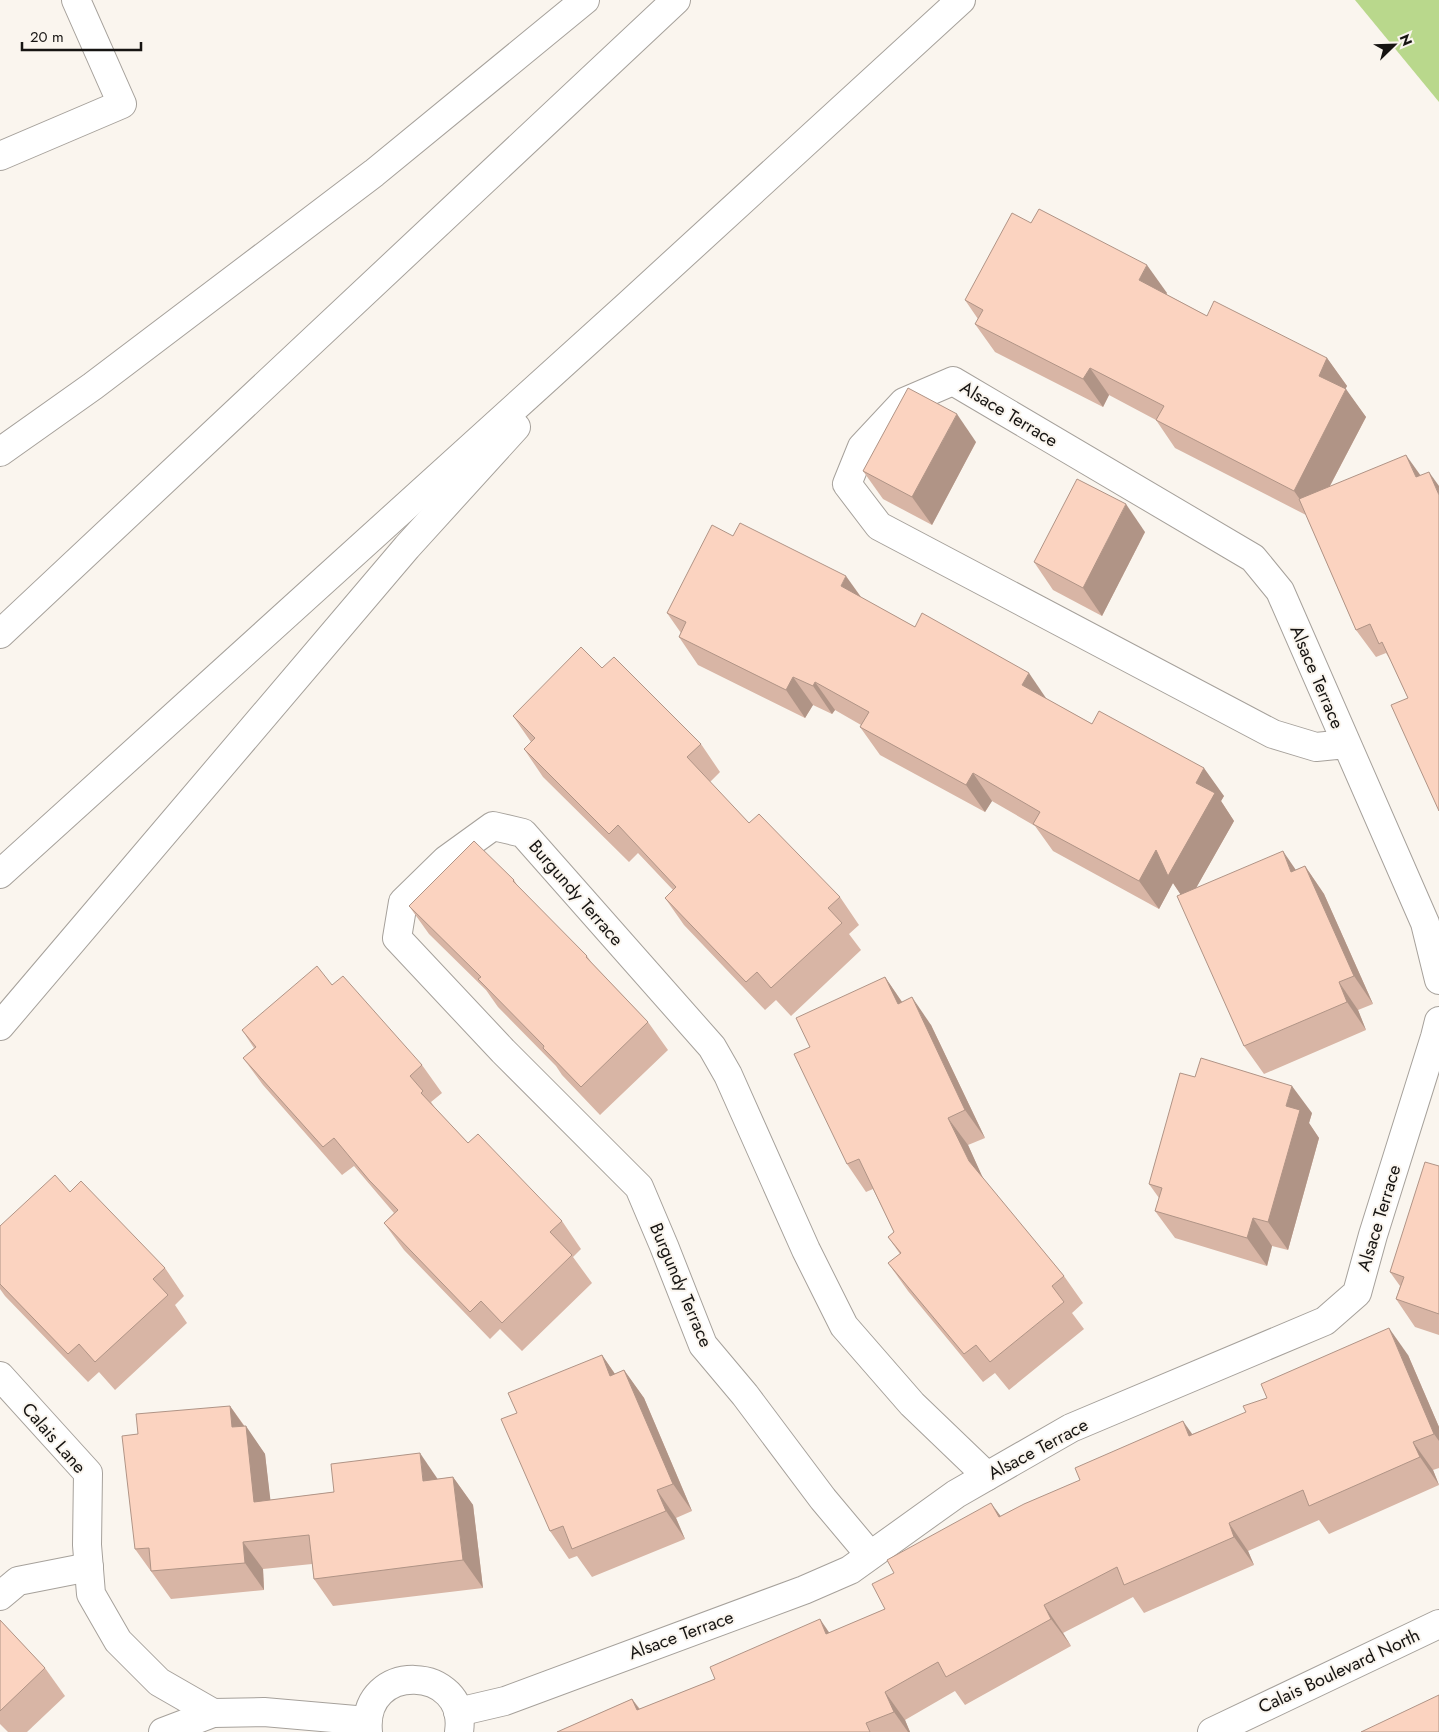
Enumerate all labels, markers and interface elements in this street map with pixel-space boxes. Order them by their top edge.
scale bar [22,20,141,52]
north arrow [1369,20,1419,70]
text: 20 m [30,26,64,48]
text: N [1395,31,1417,49]
street label: Alsace Terrace [955,375,1063,453]
street label: Alsace Terrace [1284,621,1350,733]
street label: Burgundy Terrace [523,834,629,952]
street label: Alsace Terrace [1350,1162,1408,1274]
street label: Burgundy Terrace [643,1219,719,1351]
street label: Calais Lane [16,1397,92,1479]
street label: Alsace Terrace [983,1412,1093,1486]
street label: Alsace Terrace [625,1604,737,1666]
street label: Calais Boulevard North [1254,1622,1424,1720]

